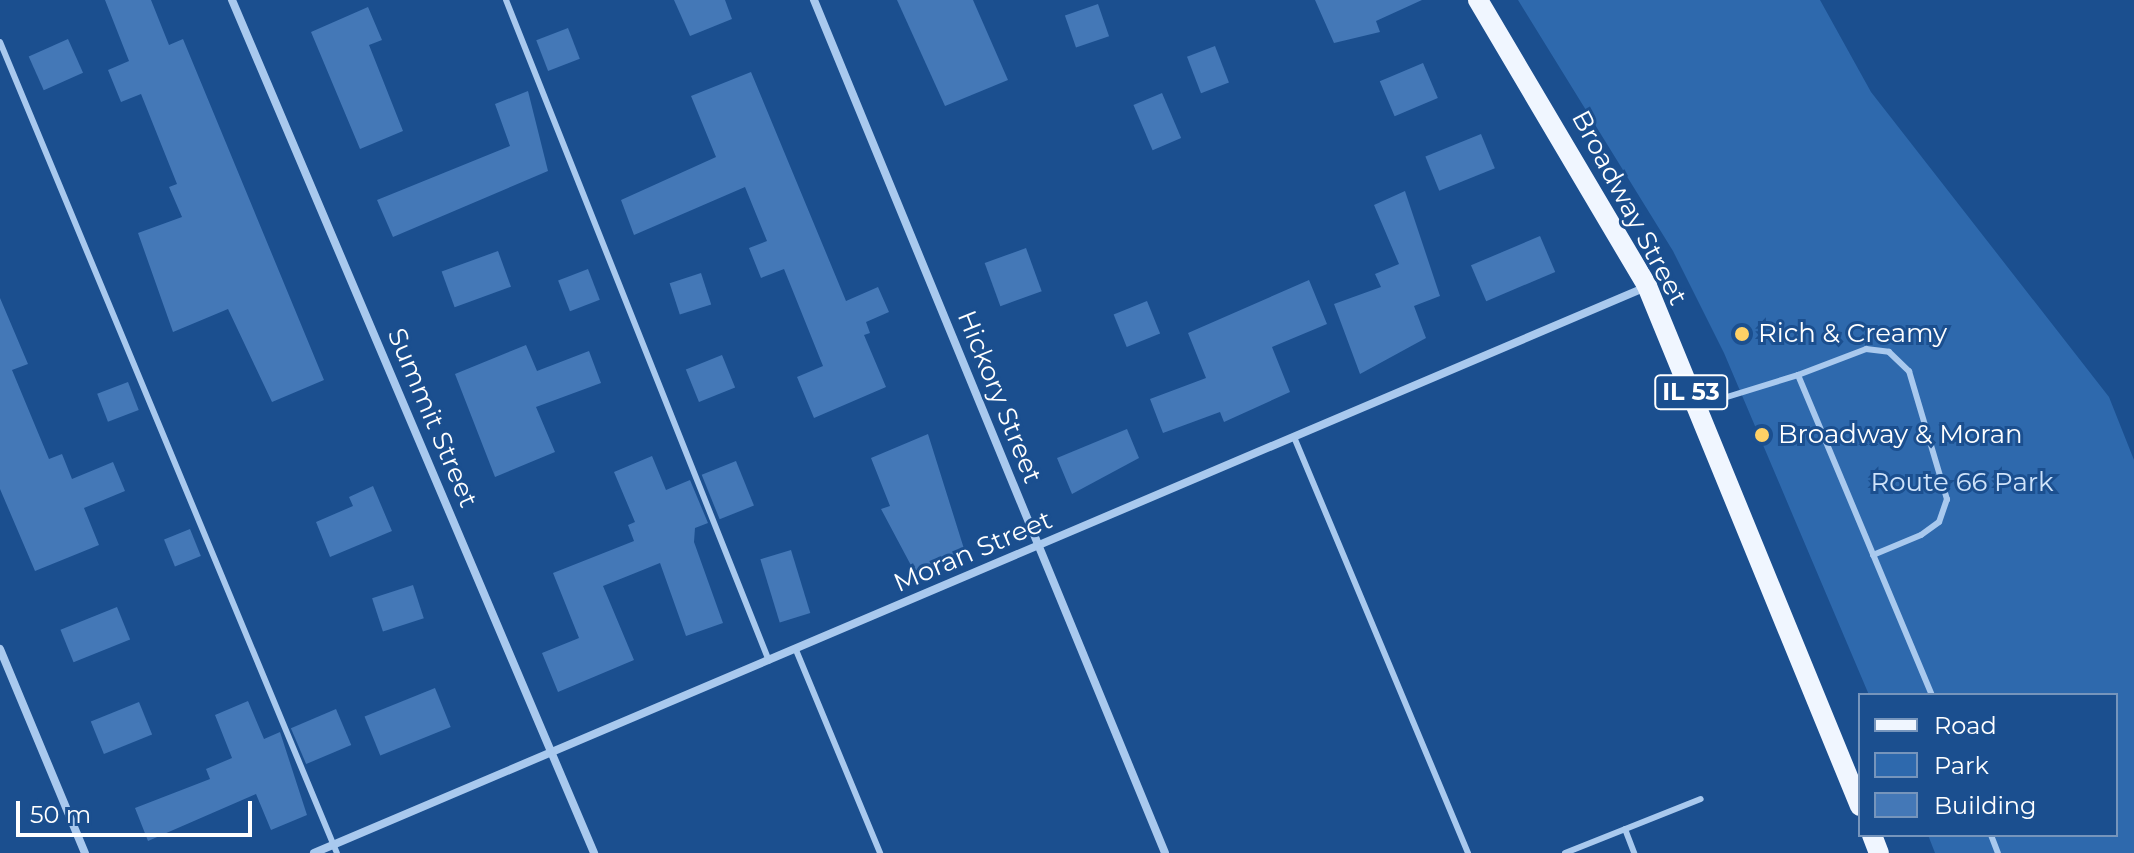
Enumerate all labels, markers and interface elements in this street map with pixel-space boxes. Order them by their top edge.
street label: Broadway Street [1565,106,1693,310]
street label: Hickory Street [950,306,1048,488]
place label: Rich & Creamy [1758,318,1947,350]
street label: Summit Street [380,324,484,512]
marker: Rich & Creamy [1733,325,1751,343]
road number: IL 53 [1653,372,1729,412]
place label: Broadway & Moran [1778,419,2023,451]
marker: Broadway & Moran [1753,426,1771,444]
park label: Route 66 Park [1870,467,2054,499]
street label: Moran Street [889,505,1057,599]
legend [1858,693,2118,837]
text: Road [1934,711,1997,740]
text: Park [1934,751,1989,780]
scale bar [20,785,256,835]
text: Building [1934,791,2037,820]
text: 50 m [30,800,91,829]

